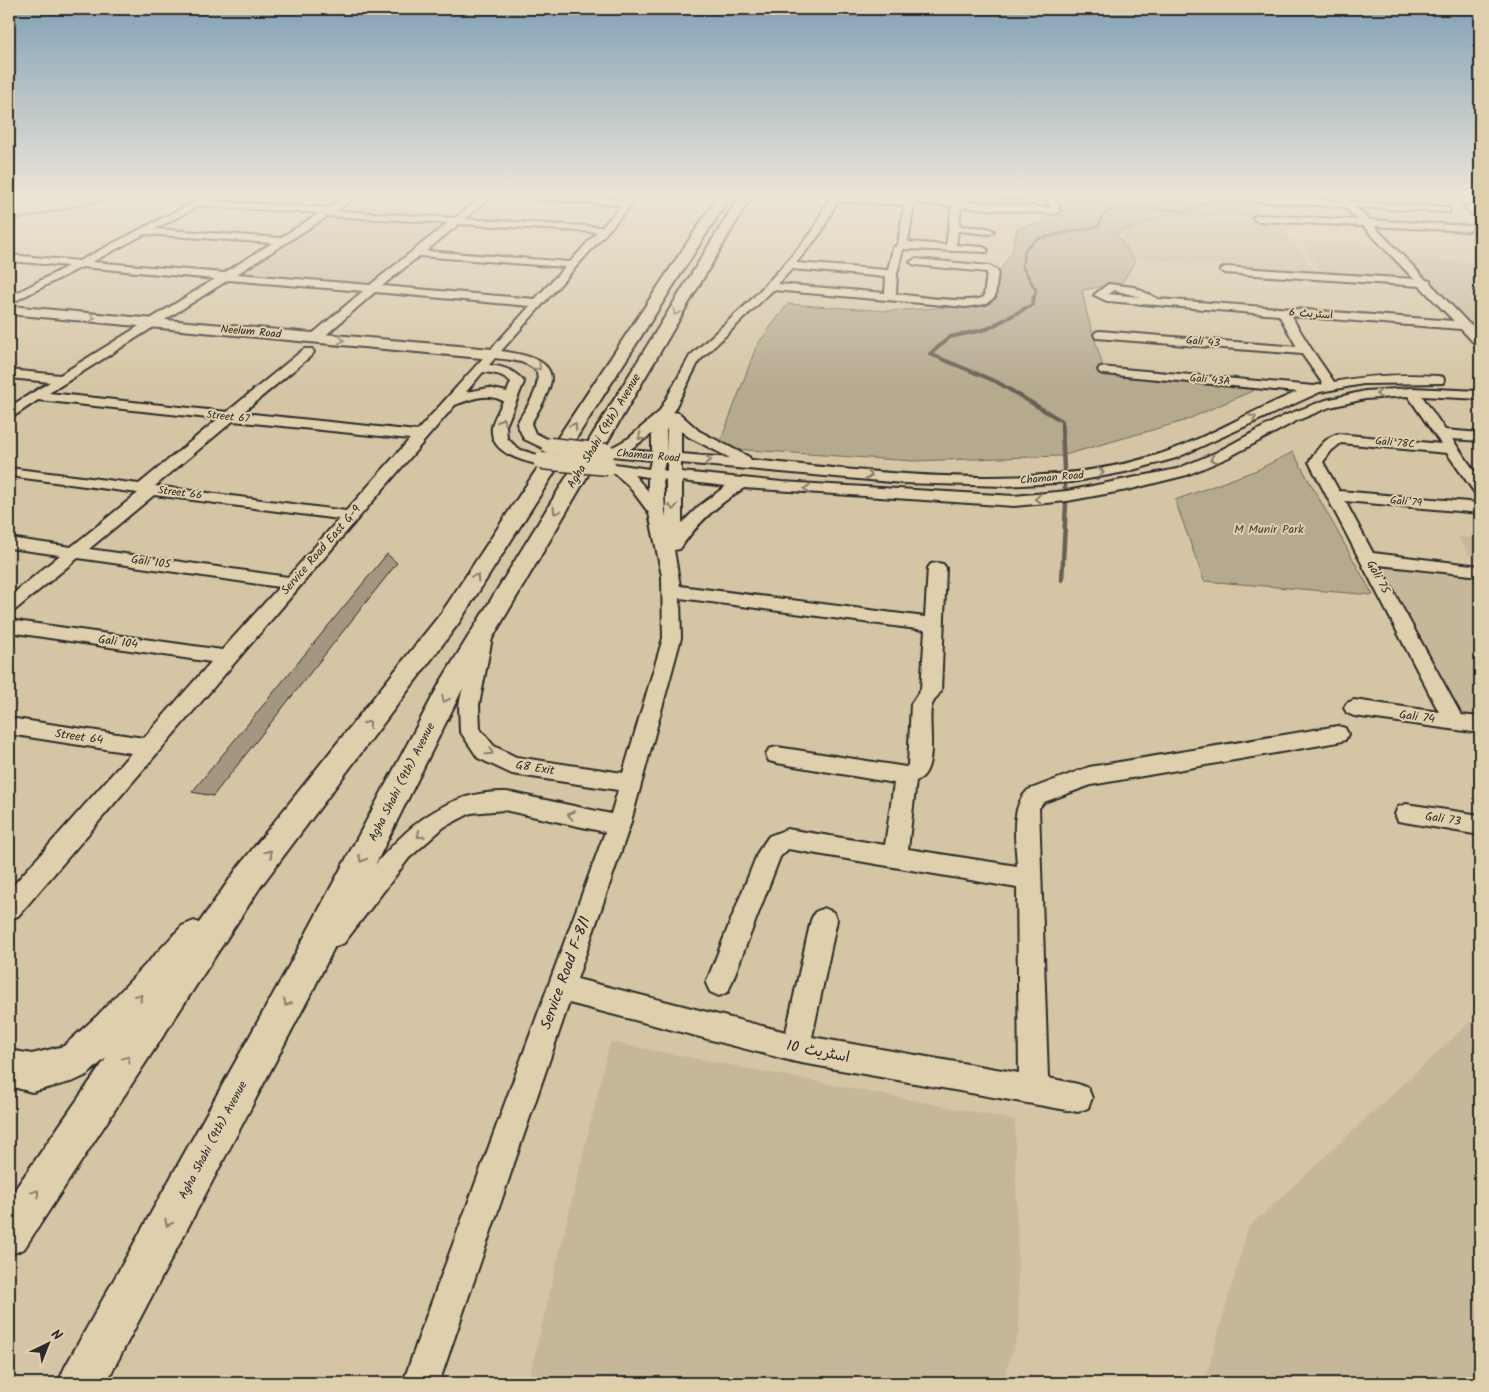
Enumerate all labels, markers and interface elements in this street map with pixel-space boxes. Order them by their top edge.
street label: اسٹریٹ 6 [1288,303,1334,325]
one-way arrow [672,306,682,315]
one-way arrow [88,312,96,323]
street label: Neelum Road [220,320,282,344]
street label: Gali 43 [1185,332,1221,352]
one-way arrow [337,334,345,345]
one-way arrow [532,362,541,371]
street label: Agha Shahi (9th) Avenue [562,369,646,492]
street label: Gali 43A [1189,369,1231,391]
one-way arrow [1375,389,1382,399]
street label: Street 67 [205,406,251,428]
one-way arrow [1248,413,1257,424]
one-way arrow [496,417,507,426]
one-way arrow [568,423,577,432]
one-way arrow [637,431,647,440]
street label: Gali 78C [1374,432,1416,454]
street label: Chaman Road [615,444,681,468]
one-way arrow [1209,452,1218,463]
one-way arrow [704,455,712,466]
street label: Chaman Road [1019,466,1085,490]
one-way arrow [1097,468,1106,478]
one-way arrow [866,469,874,480]
street label: Street 66 [157,481,203,505]
one-way arrow [802,483,810,494]
street label: Gali 79 [1389,492,1423,512]
one-way arrow [1034,493,1042,504]
street label: Service Road East G-9 [276,501,366,599]
one-way arrow [668,504,678,512]
one-way arrow [552,505,562,514]
park label: M Munir Park [1234,520,1304,539]
street label: Gali 105 [130,550,174,574]
street label: Gali 75 [1361,557,1395,599]
one-way arrow [470,574,480,583]
street label: Gali 104 [97,630,139,654]
one-way arrow [441,694,451,703]
street label: Gali 74 [1398,705,1436,729]
street label: Agha Shahi (9th) Avenue [364,719,441,845]
one-way arrow [362,720,371,730]
street label: Street 64 [54,724,105,750]
one-way arrow [484,746,494,755]
street label: G8 Exit [514,756,556,780]
street label: Gali 73 [1424,807,1462,831]
one-way arrow [567,810,576,821]
one-way arrow [416,829,425,838]
one-way arrow [263,850,271,859]
one-way arrow [358,854,368,863]
street label: Service Road F-8/1 [534,913,598,1033]
one-way arrow [133,993,142,1002]
one-way arrow [284,998,294,1007]
street label: اسٹریٹ 10 [784,1034,852,1070]
one-way arrow [121,1055,130,1064]
street label: Agha Shahi (9th) Avenue [174,1077,252,1202]
one-way arrow [30,1190,39,1199]
one-way arrow [164,1218,174,1227]
north arrow [22,1320,72,1370]
text: N [45,1324,67,1346]

